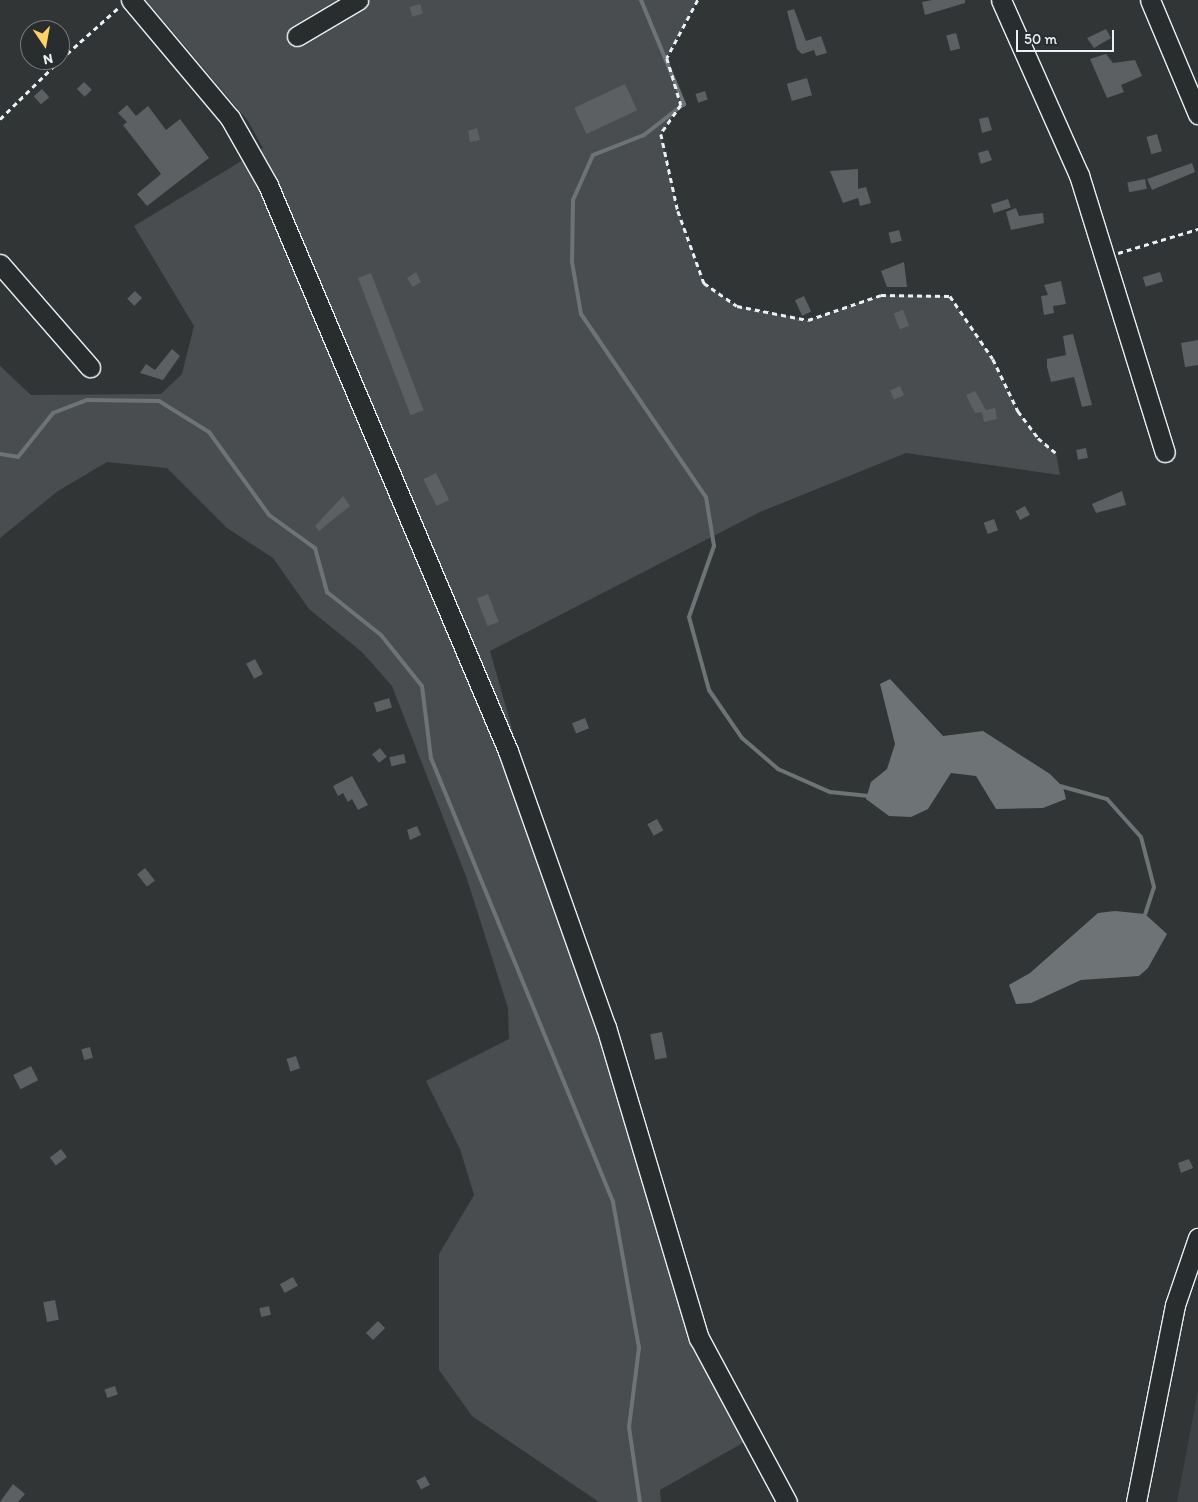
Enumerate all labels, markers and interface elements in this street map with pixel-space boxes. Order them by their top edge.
north arrow [20,20,70,70]
scale bar [1018,20,1116,52]
text: 50 m [1024,30,1057,48]
text: N [42,50,54,68]

